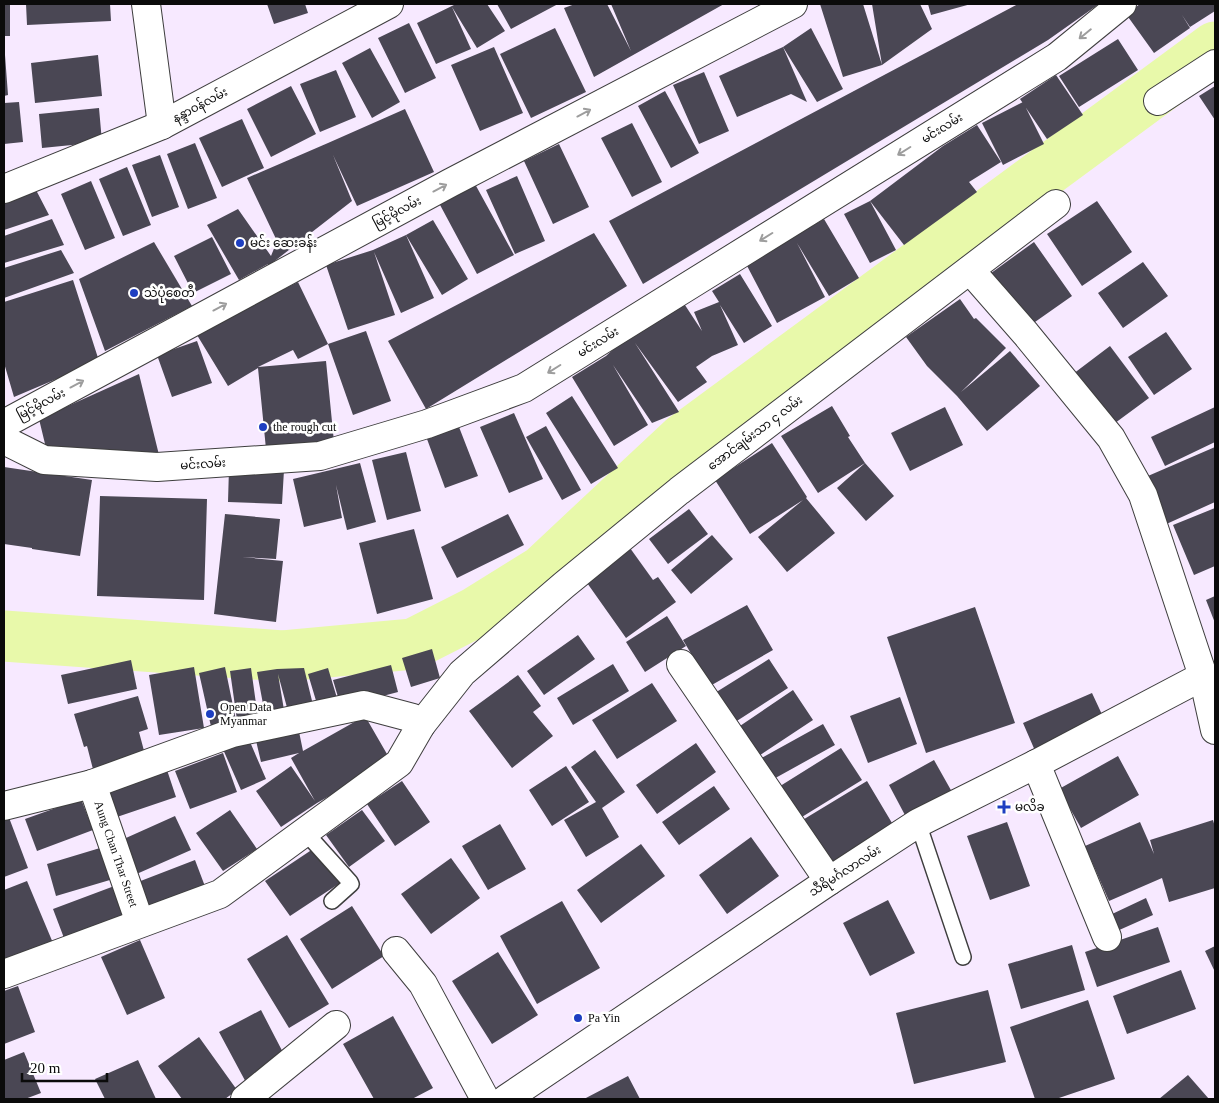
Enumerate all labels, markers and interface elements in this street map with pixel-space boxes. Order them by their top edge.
one-way arrow [1078,29,1091,40]
street label: နန္ဒာ၀န်လမ်း [169,83,231,128]
one-way arrow [577,108,592,118]
street label: မင်းလမ်း [918,108,965,146]
one-way arrow [898,147,912,157]
one-way arrow [433,183,448,193]
street label: မြင့်မိုလမ်း [370,192,425,233]
one-way arrow [760,233,774,243]
place label: မင်း ဆေးခန်း [250,234,317,253]
marker: မင်း ဆေးခန်း [234,237,246,249]
place label: သဲပုံစေတီ [144,284,195,303]
marker: သဲပုံစေတီ [128,287,140,299]
one-way arrow [213,302,228,312]
street label: မင်းလမ်း [574,322,621,360]
one-way arrow [548,365,562,375]
one-way arrow [70,379,85,389]
street label: မြင့်မိုလမ်း [14,384,69,425]
street label: အောင်ချမ်းသာ ၄ လမ်း [704,391,807,476]
place label: the rough cut [273,420,337,434]
marker: the rough cut [257,421,269,433]
street label: မင်းလမ်း [180,453,226,473]
place label: Open Data Myanmar [220,700,272,728]
marker: Open Data Myanmar [204,708,216,720]
place label: မလိခ [1015,798,1045,814]
street label: Aung Chan Thar Street [91,799,141,910]
marker: မလိခ [997,800,1011,814]
street label: သီရိမင်္ဂလာလမ်း [805,841,885,902]
place label: Pa Yin [588,1011,620,1025]
marker: Pa Yin [572,1012,584,1024]
scale bar [22,1050,108,1082]
text: 20 m [30,1060,61,1076]

